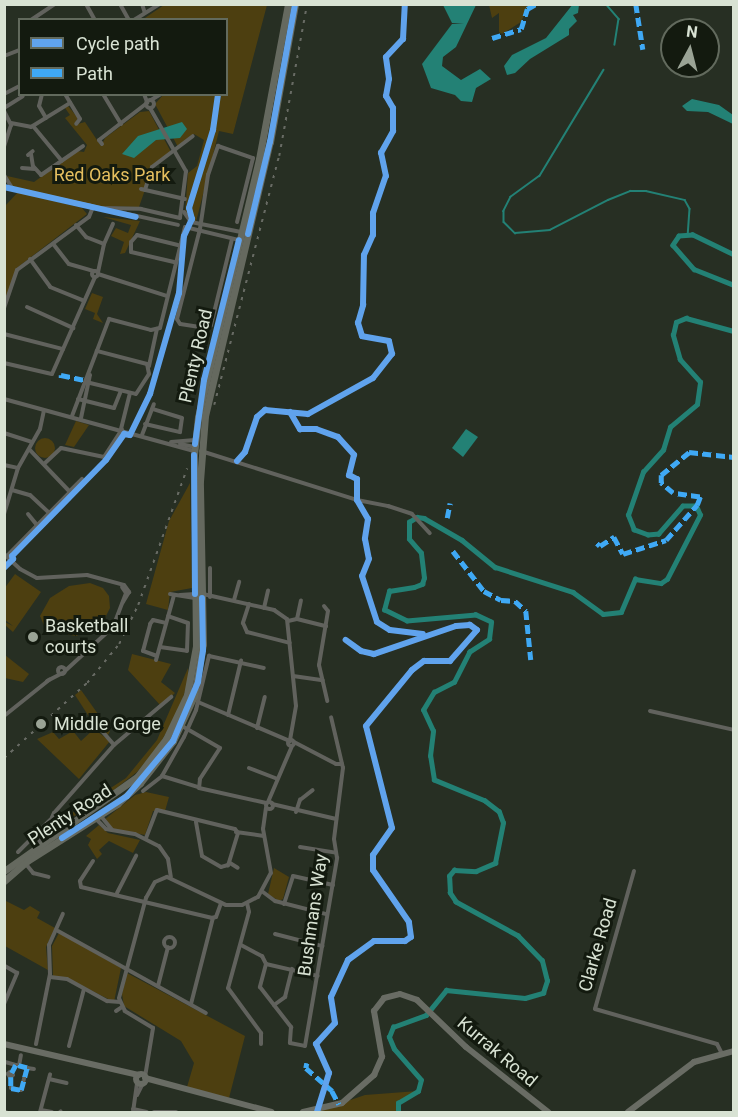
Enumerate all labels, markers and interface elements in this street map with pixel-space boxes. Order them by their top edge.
legend [18,18,228,96]
north arrow [660,18,720,78]
text: N [685,22,699,42]
text: Cycle path [76,33,160,54]
text: Path [76,63,113,84]
park label: Red Oaks Park [54,164,170,186]
street label: Plenty Road [175,307,217,405]
place label: Basketball courts [45,616,128,658]
marker: Basketball courts [26,630,40,644]
place label: Middle Gorge [54,713,161,735]
marker: Middle Gorge [32,715,50,733]
street label: Plenty Road [24,780,116,850]
street label: Bushmans Way [294,852,332,978]
street label: Clarke Road [574,896,622,994]
street label: Kurrak Road [453,1012,541,1092]

